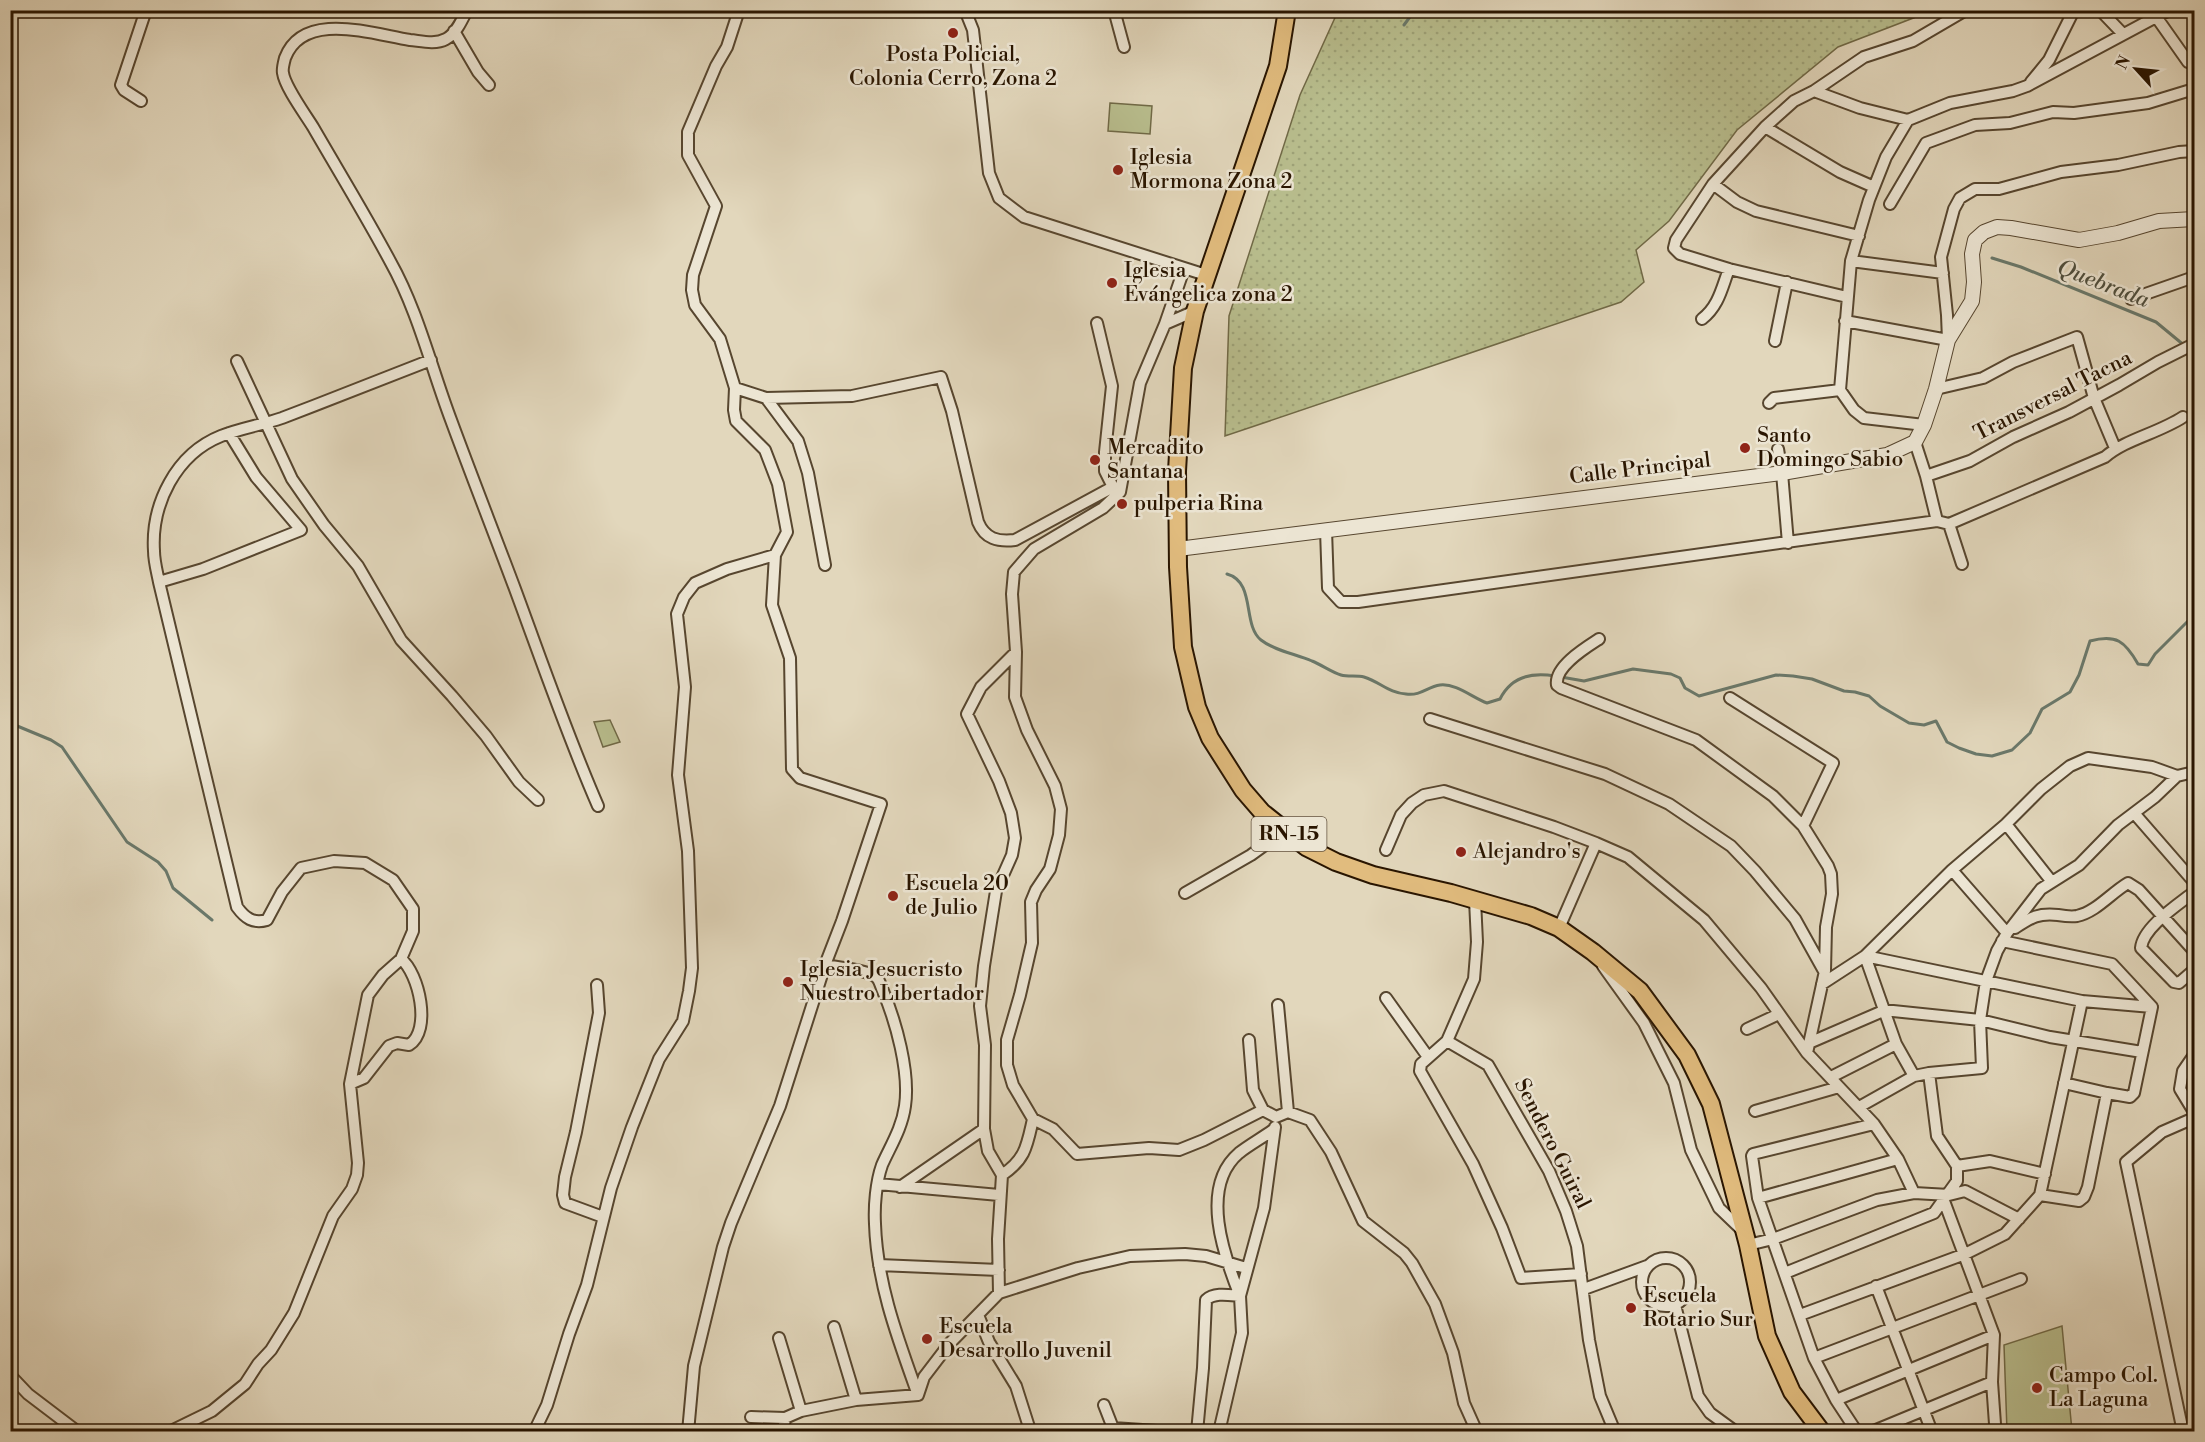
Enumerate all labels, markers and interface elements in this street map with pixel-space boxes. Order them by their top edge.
marker: Posta Policial, Colonia Cerro, Zona 2 [946,26,960,40]
north arrow [2106,39,2166,99]
place label: Posta Policial, Colonia Cerro, Zona 2 [849,42,1057,92]
text: N [2112,52,2135,73]
place label: Iglesia Mormona Zona 2 [1130,145,1292,195]
marker: Iglesia Mormona Zona 2 [1111,163,1125,177]
water label: Quebrada [2053,254,2154,314]
place label: Iglesia Evángelica zona 2 [1124,258,1293,308]
marker: Iglesia Evángelica zona 2 [1105,276,1119,290]
street label: Transversal Tacna [1970,345,2137,447]
place label: Santo Domingo Sabio [1757,423,1903,473]
place label: Mercadito Santana [1107,435,1204,485]
marker: Santo Domingo Sabio [1738,441,1752,455]
street label: Calle Principal [1568,447,1712,491]
marker: Mercadito Santana [1088,453,1102,467]
place label: pulperia Rina [1134,491,1263,517]
marker: pulperia Rina [1115,497,1129,511]
road number: RN-15 [1252,817,1326,851]
place label: Alejandro's [1472,839,1581,865]
marker: Alejandro's [1454,845,1468,859]
place label: Escuela 20 de Julio [905,871,1009,921]
marker: Escuela 20 de Julio [886,889,900,903]
place label: Iglesia Jesucristo Nuestro Libertador [800,957,984,1007]
marker: Iglesia Jesucristo Nuestro Libertador [781,975,795,989]
street label: Sendero Guiral [1508,1074,1596,1214]
place label: Escuela Rotario Sur [1643,1283,1753,1333]
marker: Escuela Rotario Sur [1624,1301,1638,1315]
place label: Escuela Desarrollo Juvenil [939,1314,1112,1364]
marker: Escuela Desarrollo Juvenil [920,1332,934,1346]
place label: Campo Col. La Laguna [2049,1363,2158,1413]
marker: Campo Col. La Laguna [2030,1381,2044,1395]

